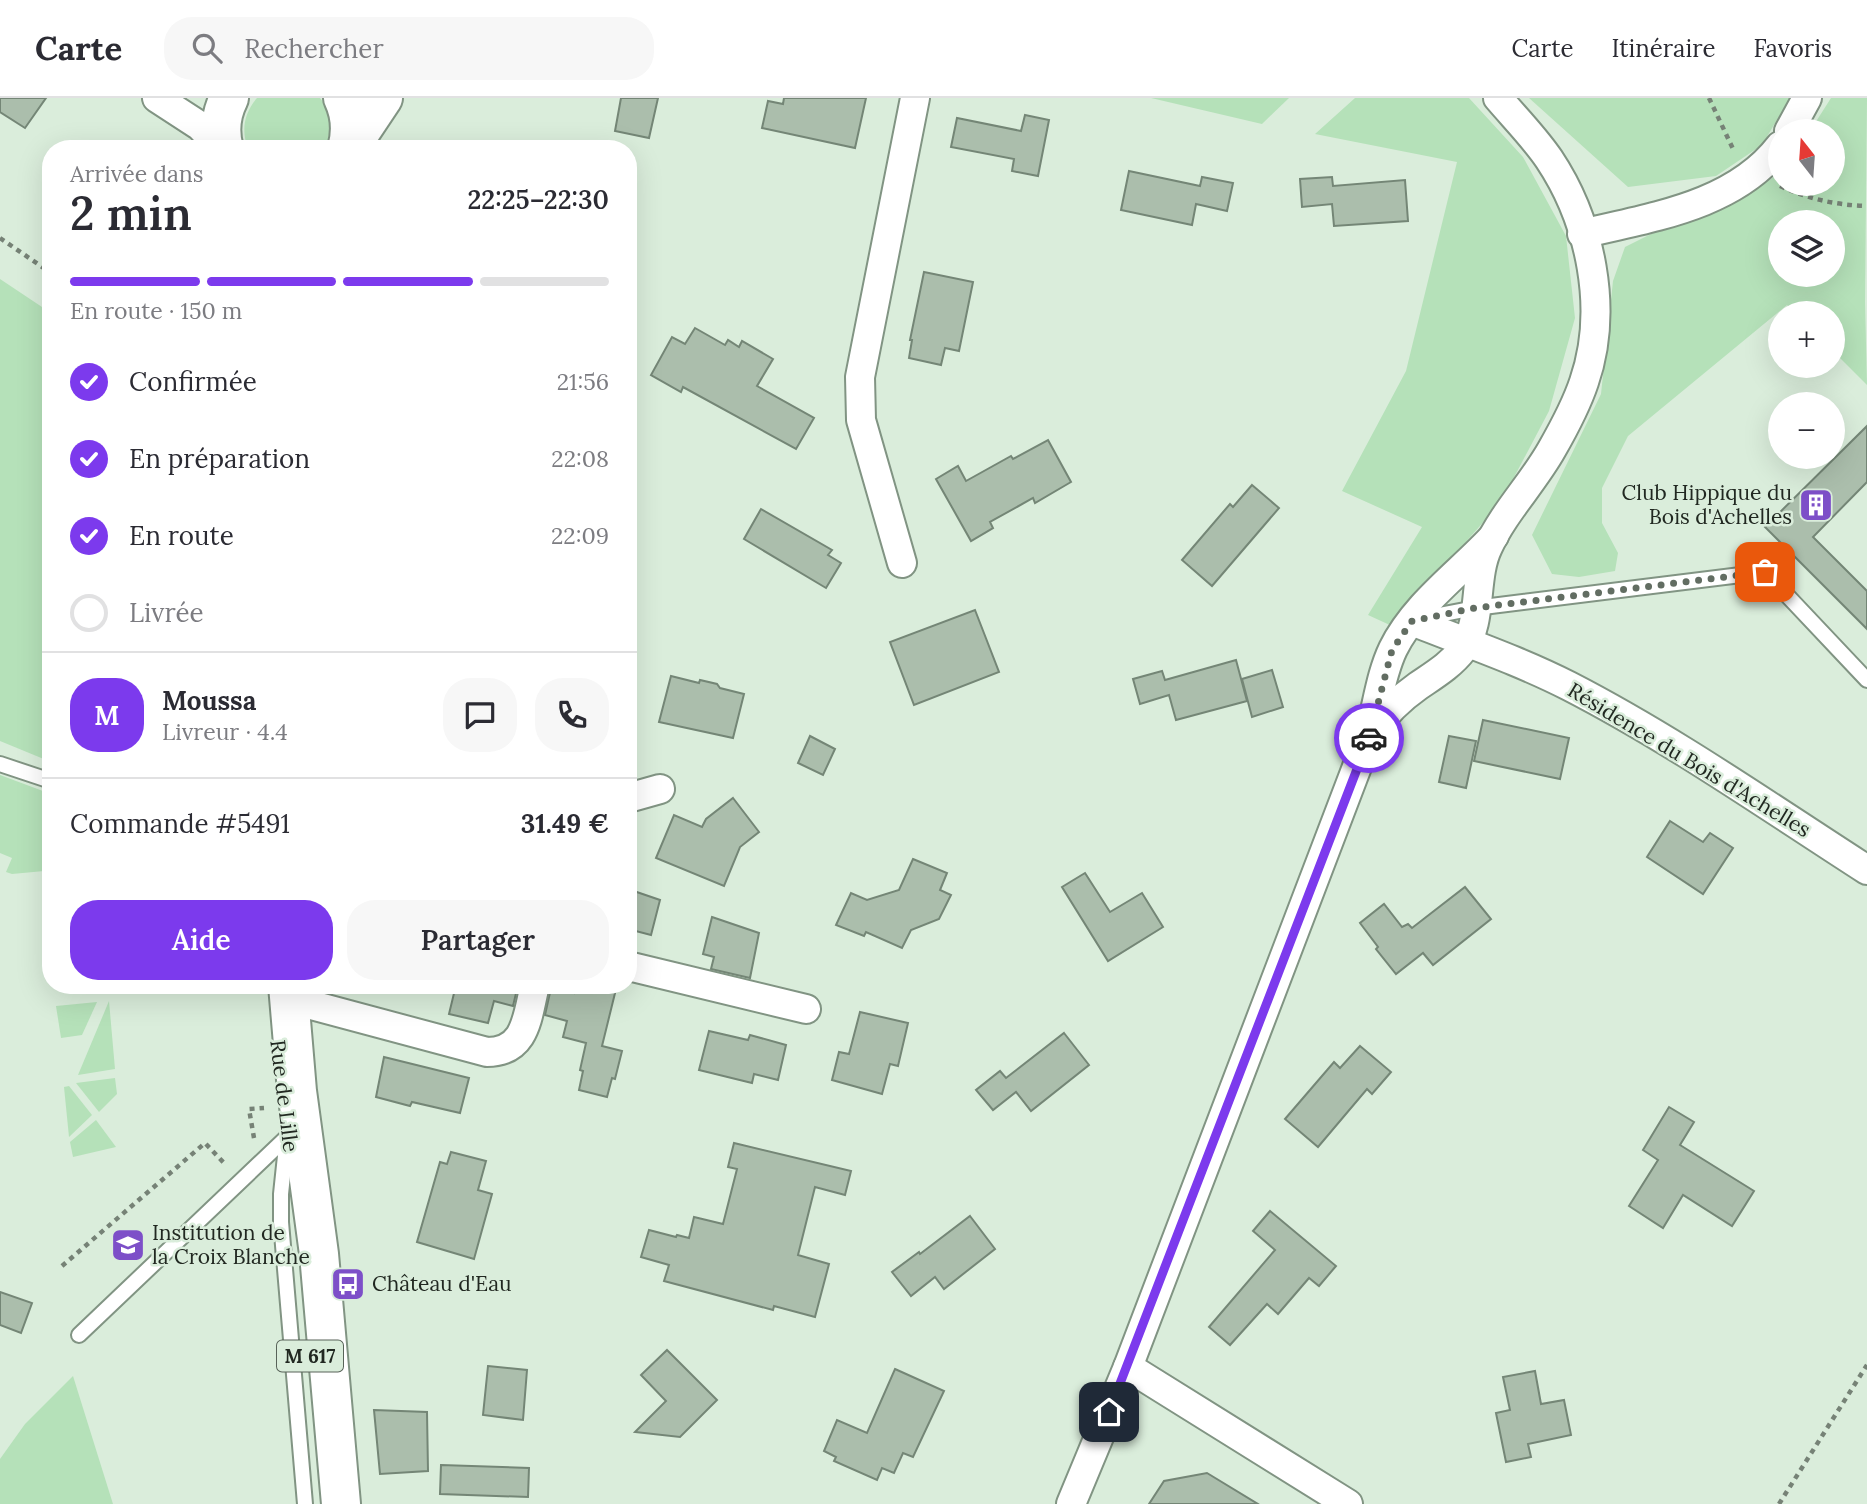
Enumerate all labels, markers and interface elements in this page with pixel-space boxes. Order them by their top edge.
search box [164,17,654,80]
text: Carte [35,27,122,69]
icon: search [188,29,226,67]
text: Rechercher [244,32,384,65]
text: Carte [1512,33,1574,64]
text: Itinéraire [1612,33,1715,64]
text: Favoris [1753,33,1832,64]
north arrow [1768,119,1844,196]
map controls [1768,119,1845,469]
text: Arrivée dans [70,159,203,188]
text: 22:25–22:30 [467,183,609,216]
text: 2 min [70,184,192,243]
button: layers [1768,210,1845,287]
text: En route · 150 m [70,296,242,325]
button: + [1768,301,1845,378]
icon: check [70,363,108,401]
text: Confirmée [129,365,257,398]
text: 21:56 [557,367,609,396]
button: − [1768,392,1845,469]
icon: check [70,440,108,478]
text: En préparation [129,442,310,475]
text: 22:08 [551,444,609,473]
place label: Club Hippique du Bois d'Achelles [1622,479,1792,530]
building icon: Club Hippique du Bois d'Achelles [1797,486,1835,524]
icon: check [70,517,108,555]
text: En route [129,519,234,552]
text: 22:09 [551,521,609,550]
pin [1735,542,1795,602]
icon: bag [1746,553,1784,591]
text: Livrée [129,596,204,629]
street label: Résidence du Bois d'Achelles [1563,676,1816,843]
button: chat [443,678,517,752]
button: phone [535,678,609,752]
text: Moussa [162,684,256,717]
text: M [94,699,120,732]
courier [1334,703,1404,773]
text: Livreur · 4.4 [162,717,288,746]
icon: car [1350,719,1388,757]
text: Commande #5491 [70,807,290,840]
text: 31.49 € [521,807,609,840]
button: Aide [70,900,333,980]
button: Partager [347,900,609,980]
street label: Rue de Lille [264,1038,305,1154]
place label: Institution de la Croix Blanche [152,1219,310,1270]
school or university icon: Institution de la Croix Blanche [109,1226,147,1264]
bus stop icon: Château d'Eau [329,1265,367,1303]
place label: Château d'Eau [372,1270,511,1297]
road number: M 617 [277,1340,343,1372]
pin [1079,1382,1139,1442]
icon: home [1090,1393,1128,1431]

